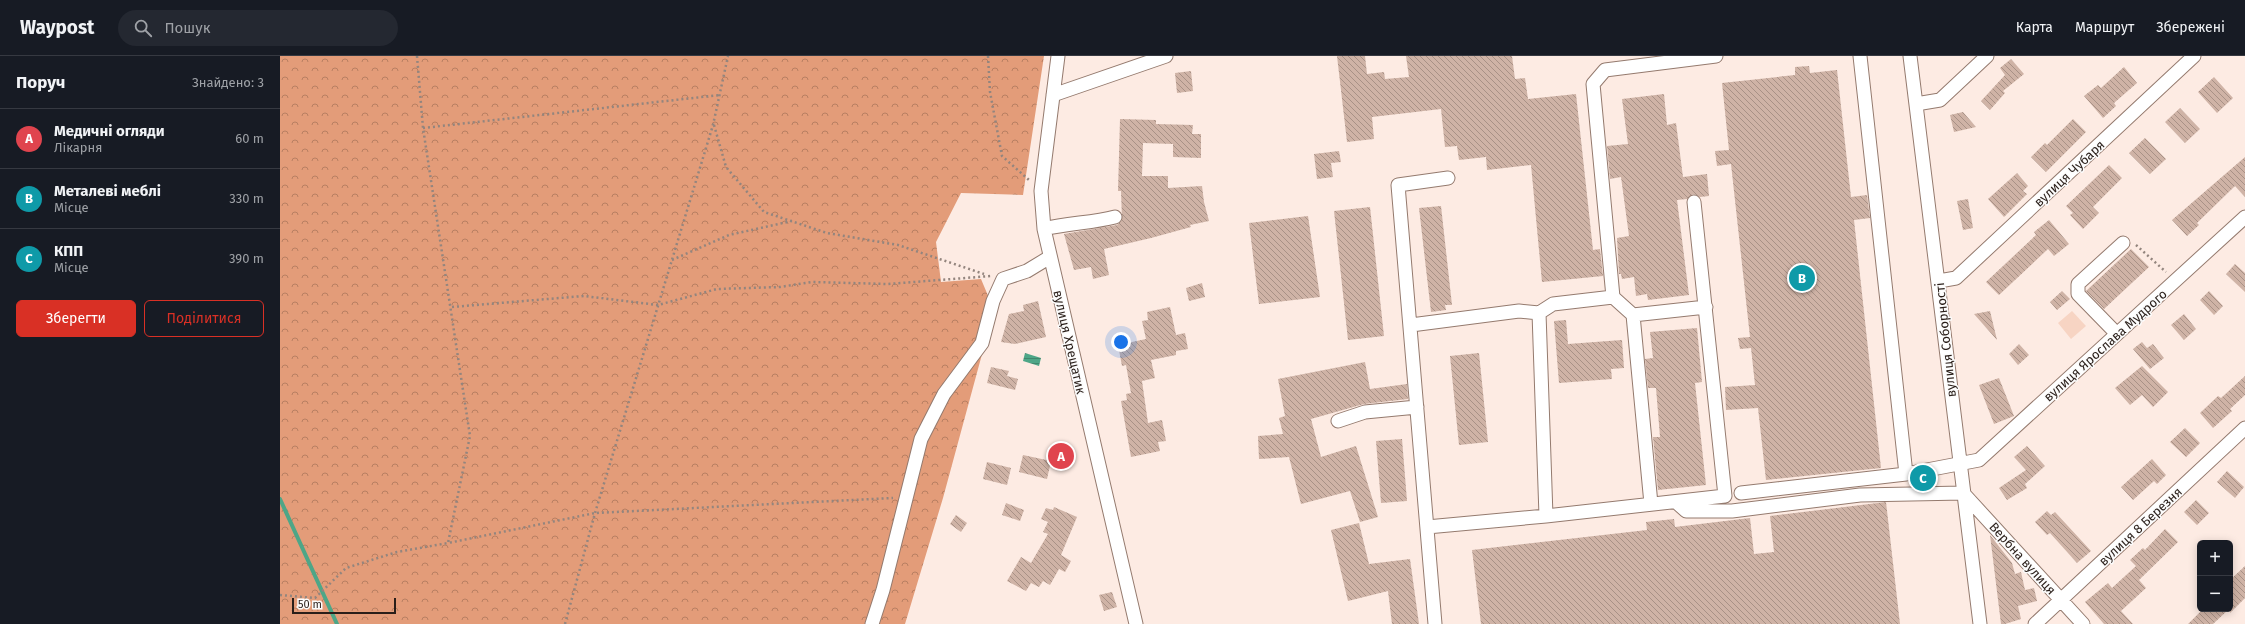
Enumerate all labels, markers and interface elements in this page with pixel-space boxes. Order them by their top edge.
search box [118,10,398,46]
text: Waypost [20,16,94,39]
icon: search [132,17,154,39]
text: Пошук [164,19,210,37]
text: Карта [2016,19,2053,36]
text: Маршрут [2075,19,2134,36]
text: Збережені [2156,19,2225,36]
text: Поруч [16,72,65,93]
text: Знайдено: 3 [192,75,264,90]
text: Медичні огляди [54,122,165,140]
text: A [25,131,33,146]
text: 60 m [235,131,264,146]
street label: вулиця Чубаря [2031,137,2108,210]
text: Лікарня [54,140,102,155]
text: Металеві меблі [54,182,161,200]
text: B [25,191,33,206]
text: 330 m [229,191,264,206]
text: Місце [54,200,89,215]
text: КПП [54,242,83,260]
text: C [25,251,33,266]
text: 390 m [229,251,264,266]
text: Місце [54,260,89,275]
pin: B [1789,263,1815,293]
street label: вулиця Соборності [1932,282,1959,398]
street label: вулиця Ярослава Мудрого [2041,286,2170,405]
street label: вулиця Хрещатик [1050,289,1089,396]
button: Зберегти [16,300,136,337]
button: Поділитися [144,300,264,337]
your location [1111,332,1131,352]
pin: A [1048,441,1074,471]
pin: C [1910,463,1936,493]
street label: вулиця 8 Березня [2096,484,2185,569]
street label: Вербна вулиця [1986,519,2059,598]
map controls [2197,540,2233,612]
button: + [2197,540,2233,576]
button: − [2197,576,2233,612]
scale bar [292,596,396,615]
text: 50 m [298,598,322,611]

